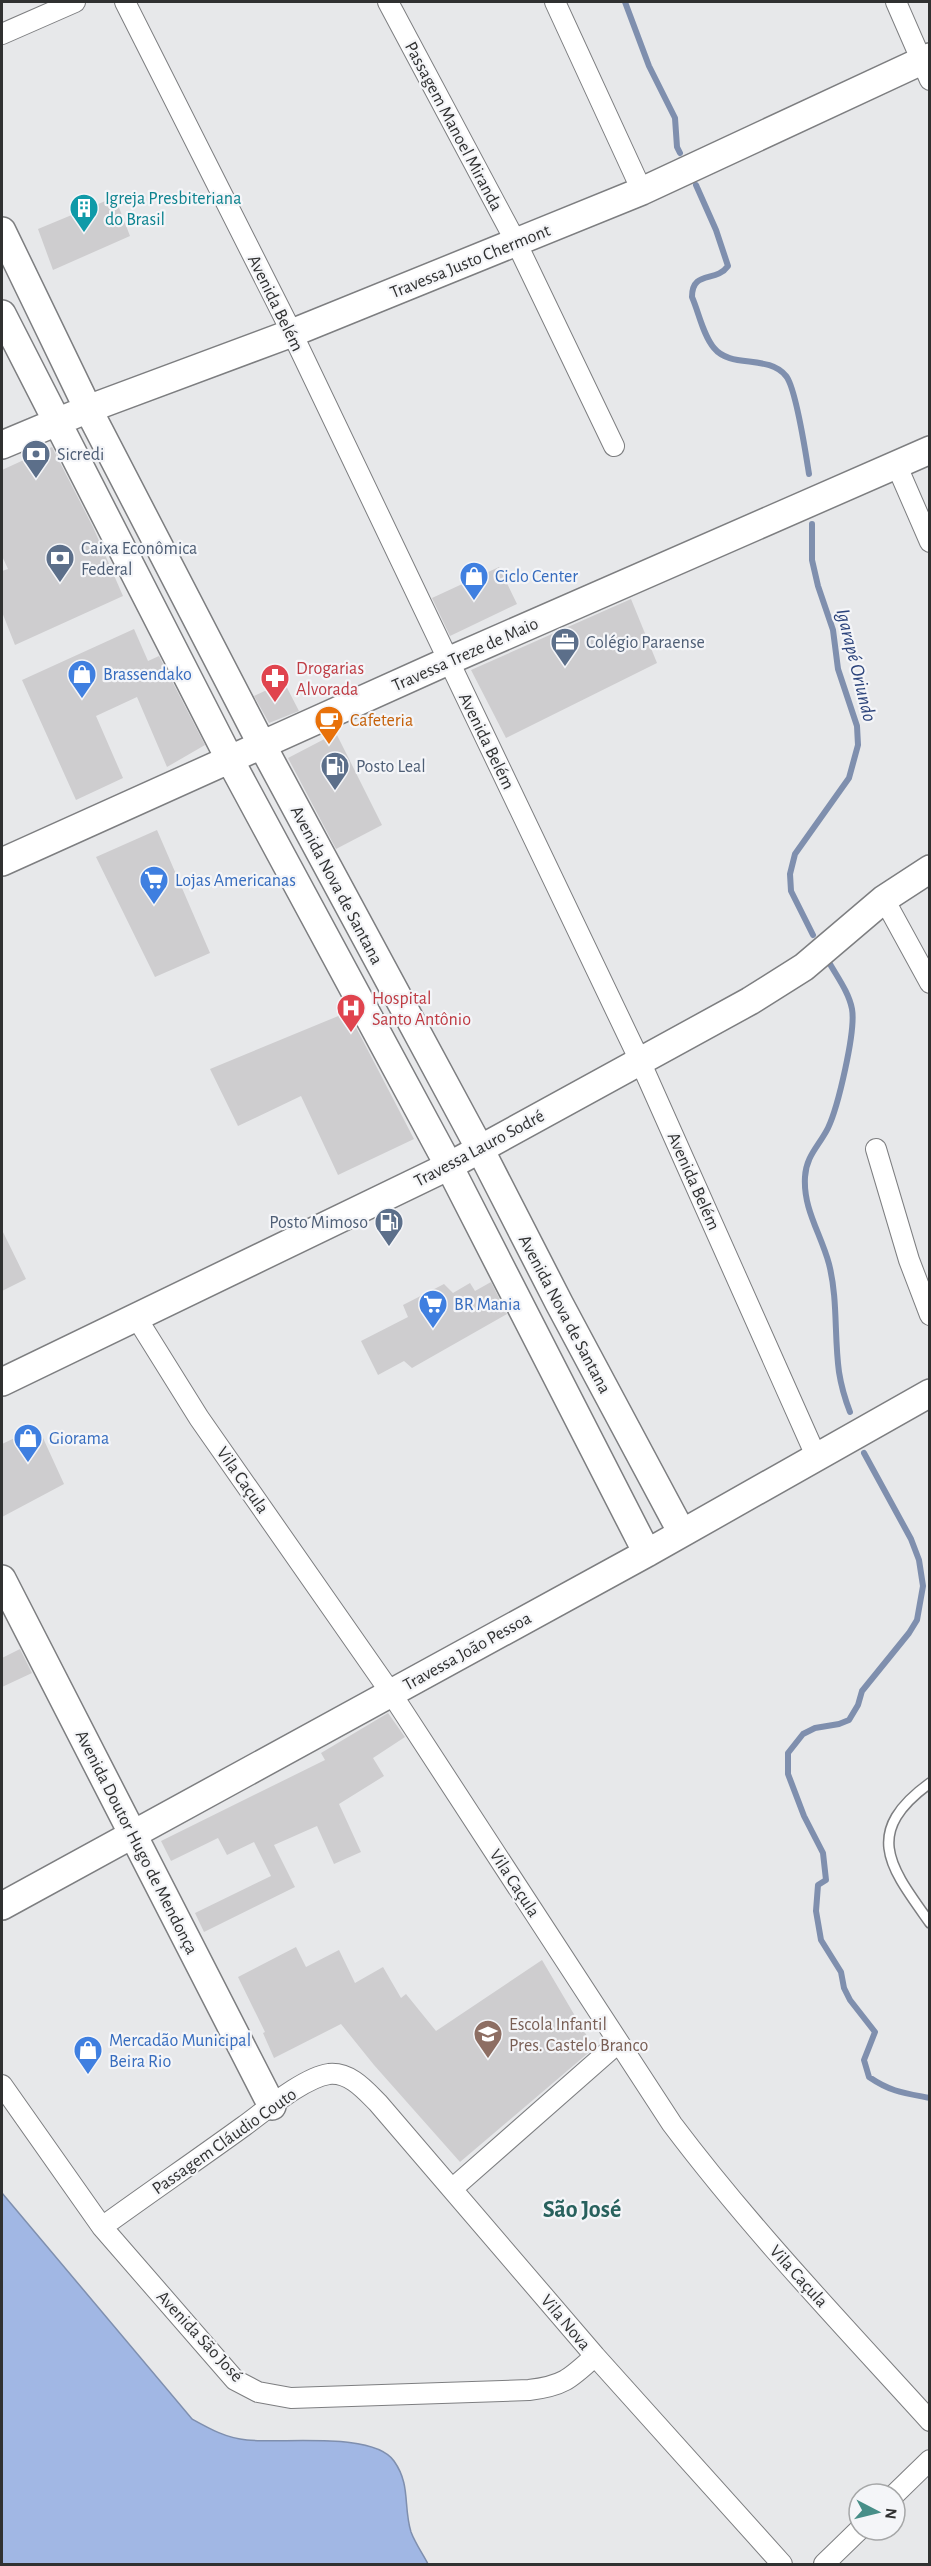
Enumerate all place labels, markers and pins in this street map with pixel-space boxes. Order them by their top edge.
place label: Igreja Presbiteriana do Brasil [105,190,241,229]
building icon: Igreja Presbiteriana do Brasil [68,192,100,234]
bank icon: Sicredi [20,438,52,480]
place label: Sicredi [57,446,104,464]
place label: Caixa Econômica Federal [81,540,197,579]
bank icon: Caixa Econômica Federal [44,542,76,584]
shop icon: Ciclo Center [458,560,490,602]
place label: Ciclo Center [495,568,578,586]
office icon: Colégio Paraense [549,626,581,668]
place label: Colégio Paraense [586,634,705,652]
shop icon: Brassendako [66,658,98,700]
place label: Drogarias Alvorada [296,660,364,699]
pharmacy icon: Drogarias Alvorada [259,662,291,704]
place label: Brassendako [103,666,192,684]
cafe icon: Cafeteria [313,704,345,746]
place label: Cafeteria [350,712,413,730]
fuel station icon: Posto Leal [319,750,351,792]
place label: Posto Leal [356,758,426,776]
supermarket icon: Lojas Americanas [138,864,170,906]
place label: Lojas Americanas [175,872,296,890]
place label: Hospital Santo Antônio [372,990,471,1029]
hospital icon: Hospital Santo Antônio [335,992,367,1034]
fuel station icon: Posto Mimoso [373,1206,405,1248]
place label: Posto Mimoso [269,1214,368,1232]
supermarket icon: BR Mania [417,1288,449,1330]
place label: BR Mania [454,1296,521,1314]
shop icon: Giorama [12,1422,44,1464]
place label: Giorama [49,1430,109,1448]
place label: Escola Infantil Pres. Castelo Branco [509,2016,649,2055]
school or university icon: Escola Infantil Pres. Castelo Branco [472,2018,504,2060]
place label: Mercadão Municipal Beira Rio [109,2032,251,2071]
shop icon: Mercadão Municipal Beira Rio [72,2034,104,2076]

